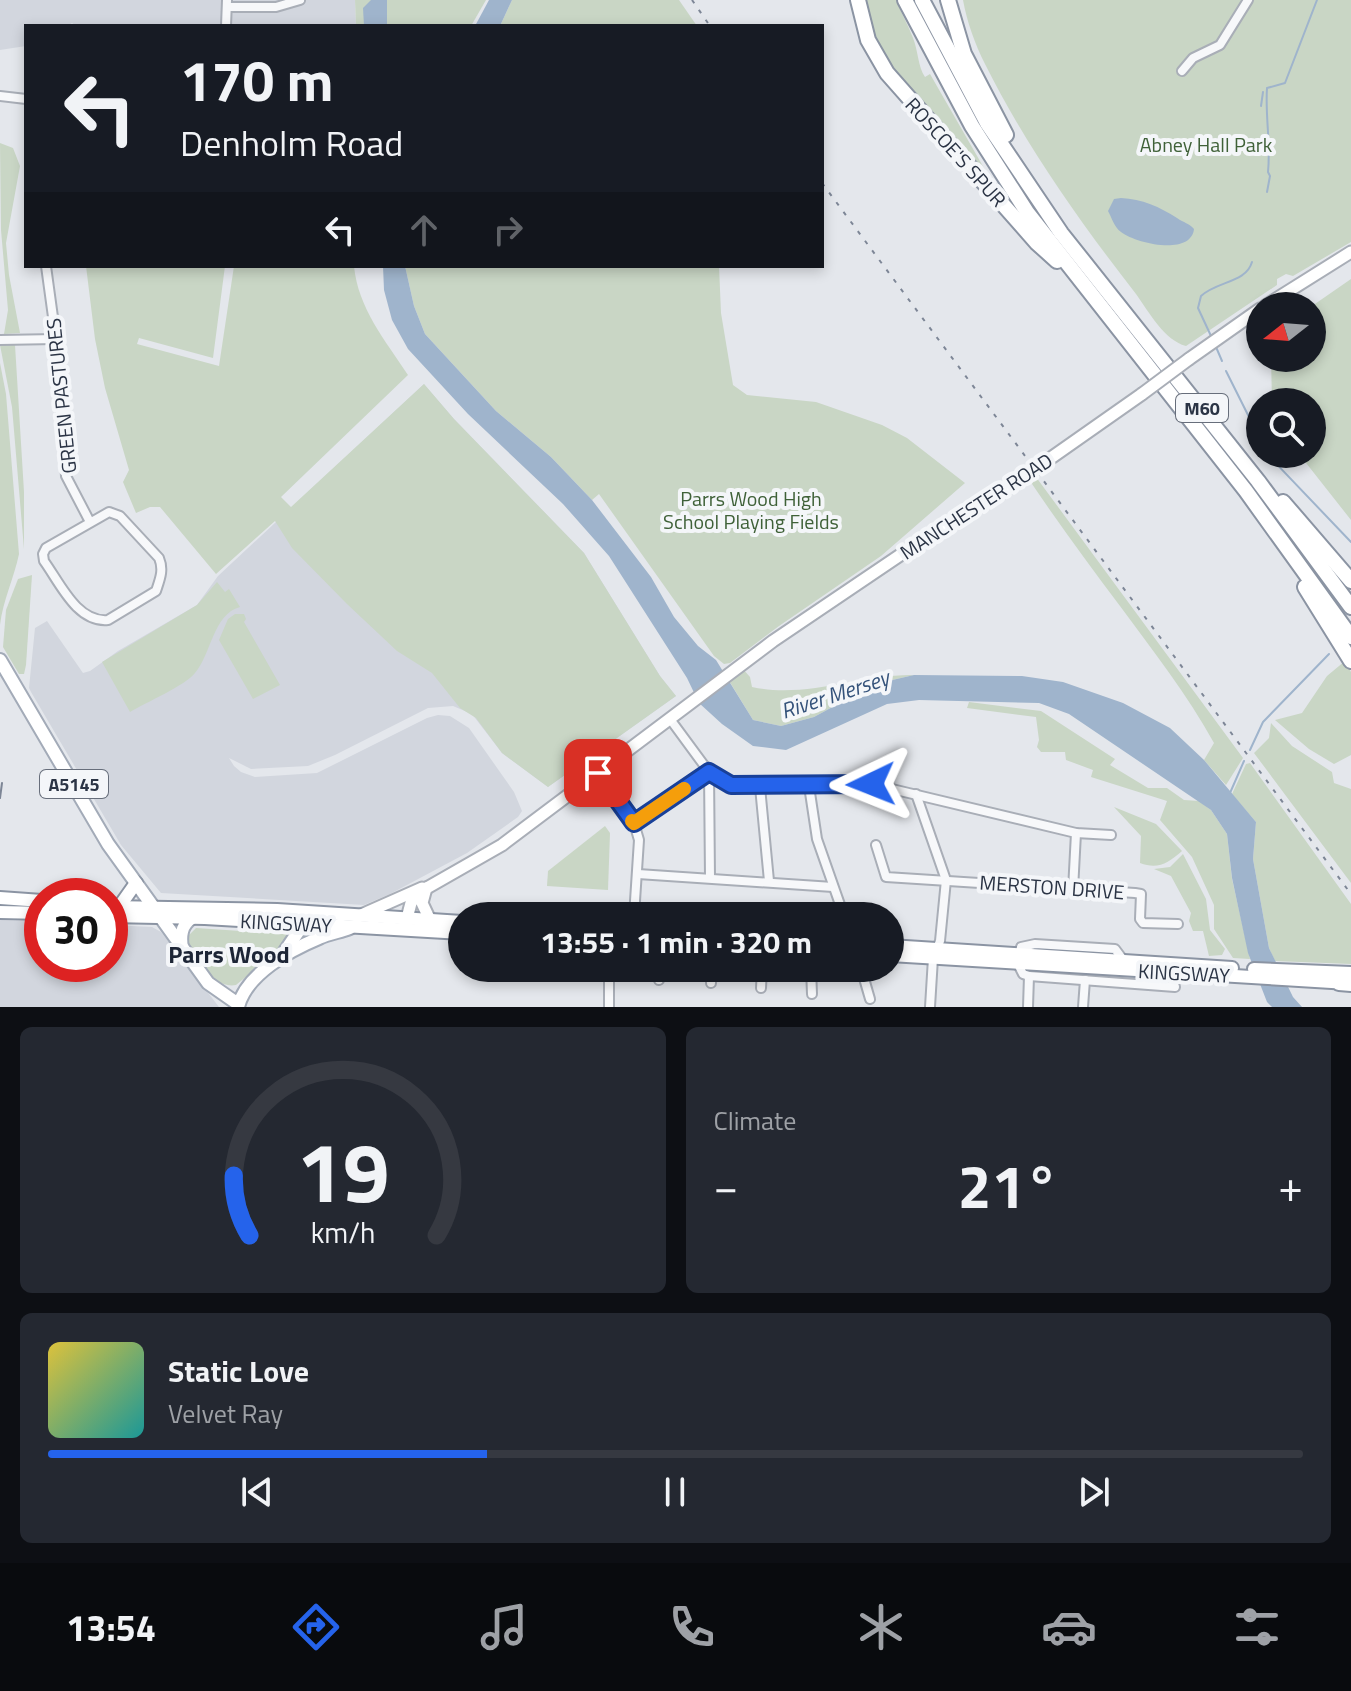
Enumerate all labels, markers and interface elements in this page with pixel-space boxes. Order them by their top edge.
text: 170 m [180,38,333,123]
icon: left [48,56,152,160]
street label: ROSCOE'S SPUR [898,90,1014,214]
text: Denholm Road [180,115,403,170]
park label: Abney Hall Park [1140,129,1273,160]
icon: left [318,208,362,252]
icon: ahead [402,208,446,252]
icon: right [486,208,530,252]
north arrow [1246,292,1326,372]
map controls [1246,292,1326,468]
street label: GREEN PASTURES [37,317,85,475]
button: search [1246,388,1326,468]
road number: M60 [1176,394,1228,422]
street label: MANCHESTER ROAD [893,445,1059,567]
park label: Parrs Wood High School Playing Fields [663,483,839,537]
water label: River Mersey [776,660,896,728]
pin [564,739,632,807]
position arrow [829,742,913,826]
icon: arrive [576,751,620,795]
road number: A5145 [40,770,108,798]
street label: MERSTON DRIVE [979,866,1125,908]
speed limit sign: 30 [24,878,128,982]
street label: KINGSWAY [239,905,333,941]
text: 13:55 · 1 min · 320 m [540,919,812,965]
district label: Parrs Wood [168,936,290,972]
street label: KINGSWAY [1137,955,1231,991]
text: Climate [714,1101,796,1140]
text: 19 [296,1108,389,1234]
text: 21° [958,1140,1059,1231]
text: − [714,1152,738,1219]
text: + [1278,1152,1303,1219]
text: km/h [310,1211,375,1254]
text: Static Love [168,1348,309,1394]
text: Velvet Ray [168,1394,283,1433]
icon: previous [235,1470,279,1514]
icon: pause [653,1470,697,1514]
icon: next [1072,1470,1116,1514]
icon: directions [288,1599,344,1655]
icon: music [476,1599,532,1655]
icon: phone [664,1599,720,1655]
icon: climate [853,1599,909,1655]
icon: car [1041,1599,1097,1655]
icon: filters [1229,1599,1285,1655]
text: 13:54 [66,1600,156,1655]

